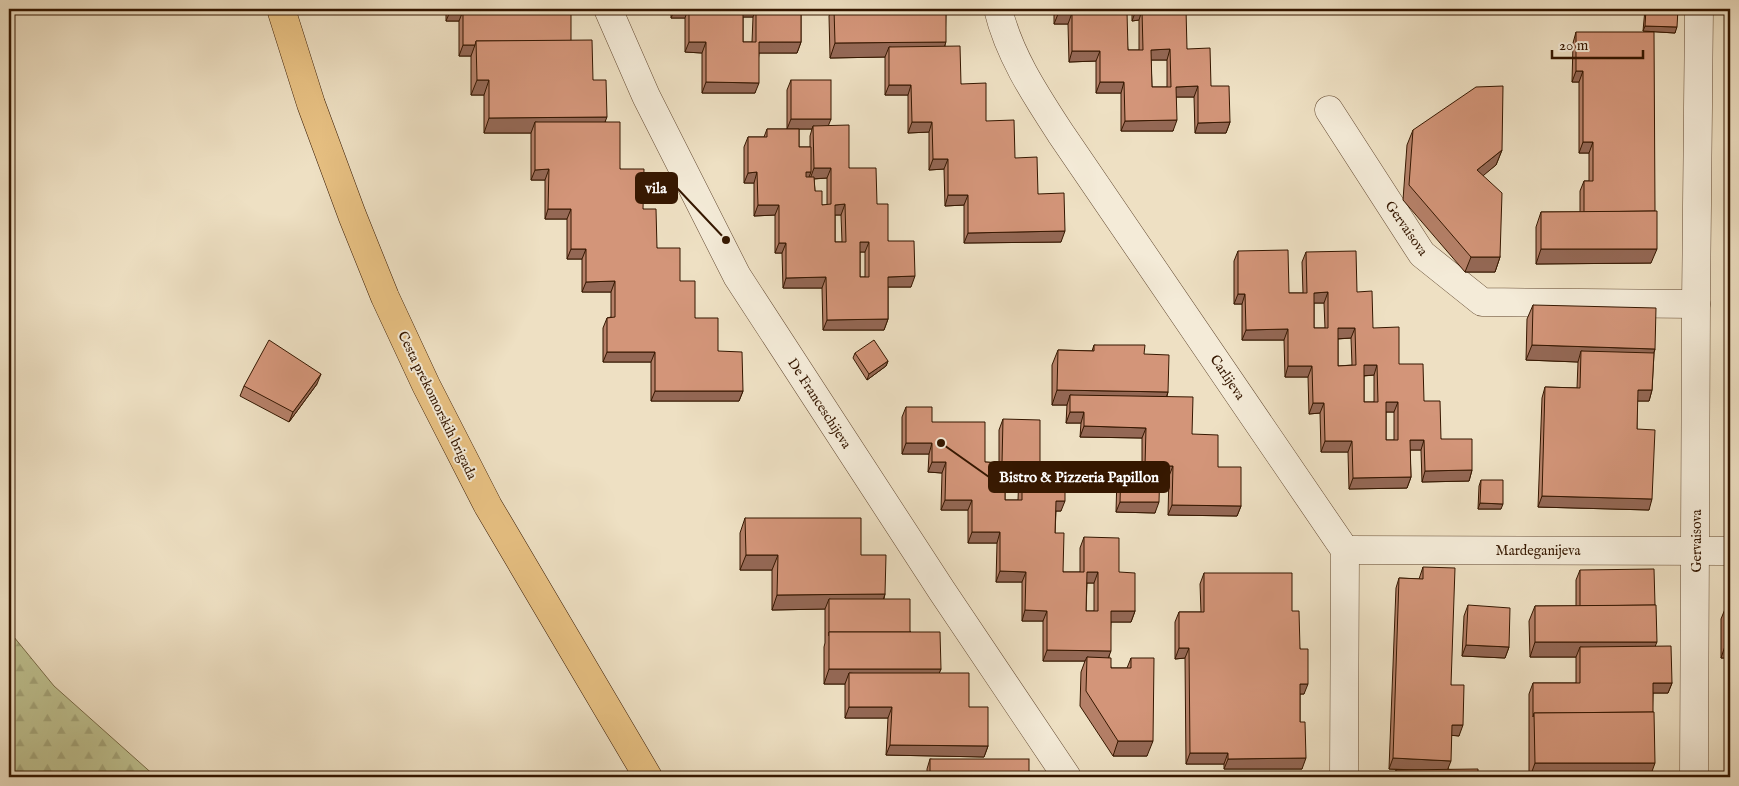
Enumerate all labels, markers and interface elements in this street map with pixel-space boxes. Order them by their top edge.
scale bar [1552,28,1643,60]
text: 20 m [1559,36,1589,55]
callout: vila [636,173,677,203]
text: vila [644,179,667,198]
street label: Gervaisova [1381,198,1432,260]
street label: Cesta prekomorskih brigada [393,328,481,483]
street label: Carlijeva [1206,352,1249,404]
street label: De Franceschijeva [783,355,856,453]
callout: Bistro & Pizzeria Papillon [989,462,1169,492]
text: Bistro & Pizzeria Papillon [999,468,1159,487]
street label: Gervaisova [1688,508,1706,573]
street label: Mardeganijeva [1495,542,1581,560]

